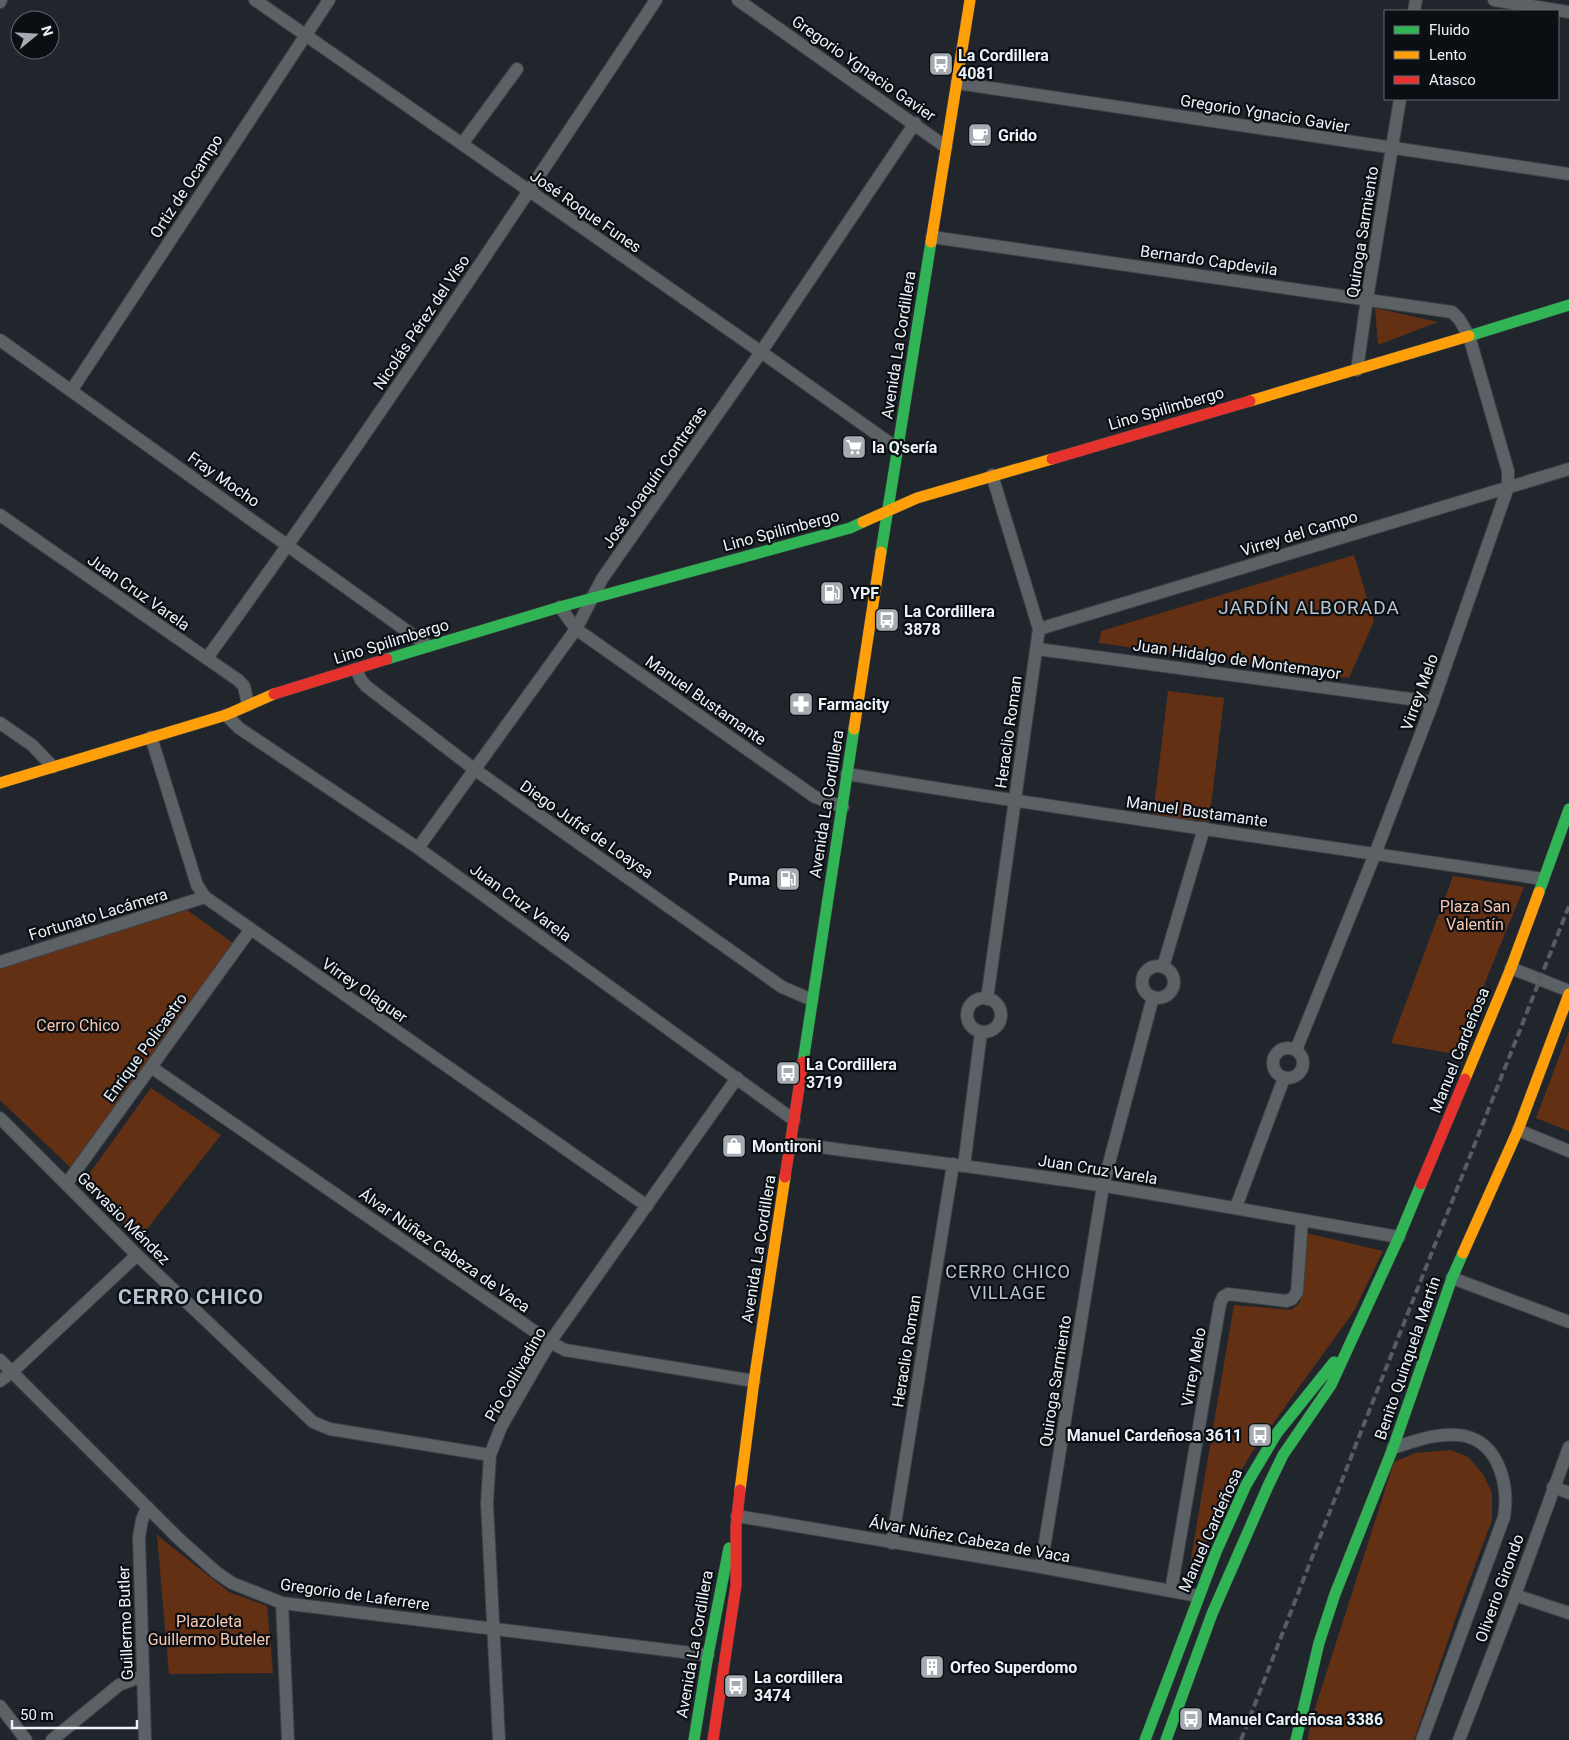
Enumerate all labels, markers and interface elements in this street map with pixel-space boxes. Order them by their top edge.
north arrow [10,10,60,60]
legend [1384,10,1559,100]
street label: Gregorio Ygnacio Gavier [788,12,940,126]
text: Fluido [1429,21,1470,39]
text: N [38,24,57,38]
place label: La Cordillera 4081 [958,46,1049,83]
text: Lento [1429,46,1467,64]
bus stop icon: La Cordillera 4081 [928,51,954,77]
text: Atasco [1429,71,1476,89]
street label: Gregorio Ygnacio Gavier [1179,91,1352,136]
cafe icon: Grido [967,122,993,148]
place label: Grido [998,126,1037,145]
street label: Ortiz de Ocampo [146,131,227,242]
street label: Quiroga Sarmiento [1343,165,1382,299]
street label: José Roque Funes [527,166,645,257]
street label: Bernardo Capdevila [1139,241,1279,280]
street label: Nicolás Pérez del Viso [369,251,474,393]
street label: Avenida La Cordillera [877,270,920,420]
street label: Lino Spilimbergo [1106,383,1226,434]
street label: José Joaquín Contreras [598,402,711,552]
supermarket icon: la Q'sería [841,434,867,460]
place label: la Q'sería [872,438,938,457]
street label: Fray Mocho [184,448,263,511]
street label: Lino Spilimbergo [721,506,841,555]
street label: Virrey del Campo [1238,507,1360,560]
street label: Juan Cruz Varela [84,550,194,635]
fuel station icon: YPF [819,580,845,606]
place label: YPF [850,584,879,603]
district label: JARDÍN ALBORADA [1218,596,1400,619]
place label: La Cordillera 3878 [904,602,995,639]
bus stop icon: La Cordillera 3878 [874,607,900,633]
street label: Lino Spilimbergo [331,615,451,668]
street label: Juan Hidalgo de Montemayor [1132,635,1343,684]
street label: Virrey Melo [1397,651,1442,733]
street label: Manuel Bustamante [642,652,770,749]
street label: Heraclio Roman [991,675,1026,790]
pharmacy icon: Farmacity [788,691,814,717]
place label: Farmacity [818,695,890,714]
street label: Avenida La Cordillera [805,729,848,879]
street label: Diego Jufré de Loaysa [516,776,657,883]
street label: Manuel Bustamante [1125,792,1269,831]
street label: Juan Cruz Varela [466,859,575,946]
fuel station icon: Puma [775,866,801,892]
place label: Puma [728,870,770,889]
street label: Fortunato Lacámera [26,884,170,945]
park label: Plaza San Valentín [1440,897,1510,934]
street label: Virrey Olaguer [318,954,412,1027]
street label: Manuel Cardeñosa [1426,985,1493,1116]
street label: Enrique Policastro [100,989,191,1105]
park label: Cerro Chico [36,1016,120,1035]
place label: La Cordillera 3719 [806,1055,897,1092]
bus stop icon: La Cordillera 3719 [775,1060,801,1086]
shop icon: Montironi [721,1133,747,1159]
place label: Montironi [752,1137,822,1156]
street label: Juan Cruz Varela [1037,1151,1159,1188]
street label: Gervasio Méndez [73,1168,174,1269]
street label: Avenida La Cordillera [737,1174,780,1324]
street label: Álvar Núñez Cabeza de Vaca [356,1184,534,1317]
district label: CERRO CHICO VILLAGE [945,1261,1071,1303]
street label: Benito Quinquela Martín [1371,1274,1444,1442]
district label: CERRO CHICO [118,1285,264,1309]
street label: Heraclio Roman [888,1294,925,1409]
street label: Quiroga Sarmiento [1036,1314,1075,1448]
street label: Pío Collivadino [481,1324,550,1425]
street label: Virrey Melo [1177,1326,1210,1408]
bus stop icon: Manuel Cardeñosa 3611 [1247,1422,1273,1448]
place label: Manuel Cardeñosa 3611 [1067,1426,1242,1445]
street label: Manuel Cardeñosa [1175,1465,1246,1595]
street label: Álvar Núñez Cabeza de Vaca [868,1512,1072,1567]
street label: Oliverio Girondo [1471,1532,1528,1645]
street label: Guillermo Butler [114,1565,137,1680]
street label: Avenida La Cordillera [672,1569,717,1719]
street label: Gregorio de Laferrere [279,1575,431,1614]
park label: Plazoleta Guillermo Buteler [148,1612,271,1649]
building icon: Orfeo Superdomo [919,1654,945,1680]
place label: Orfeo Superdomo [950,1658,1077,1677]
place label: La cordillera 3474 [754,1668,843,1705]
bus stop icon: La cordillera 3474 [723,1673,749,1699]
scale bar [12,1698,138,1730]
text: 50 m [20,1706,54,1724]
bus stop icon: Manuel Cardeñosa 3386 [1178,1706,1204,1732]
place label: Manuel Cardeñosa 3386 [1208,1710,1383,1729]

